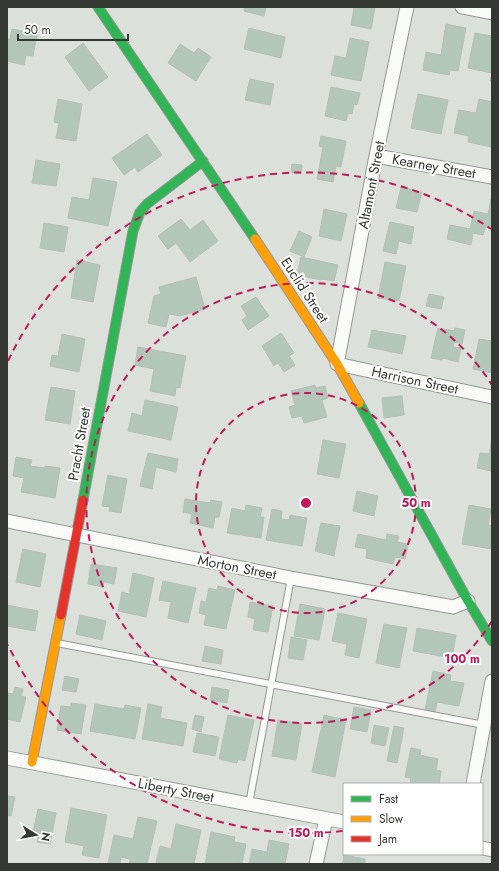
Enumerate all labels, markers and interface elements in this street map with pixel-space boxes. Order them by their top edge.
scale bar [18,16,128,42]
text: 50 m [24,21,51,39]
street label: Altamont Street [353,139,389,231]
street label: Kearney Street [391,149,478,183]
street label: Euclid Street [276,253,334,327]
street label: Harrison Street [370,361,461,399]
street label: Pracht Street [63,405,95,482]
text: 50 m [401,494,431,512]
centre of rings [299,496,313,510]
street label: Morton Street [196,550,279,585]
text: 100 m [444,650,480,668]
street label: Liberty Street [136,773,216,807]
legend [343,783,483,855]
text: Fast [379,790,398,808]
text: Slow [379,810,404,828]
north arrow [16,815,56,855]
text: 150 m [288,824,324,842]
text: Jam [377,830,397,848]
text: N [37,831,55,843]

